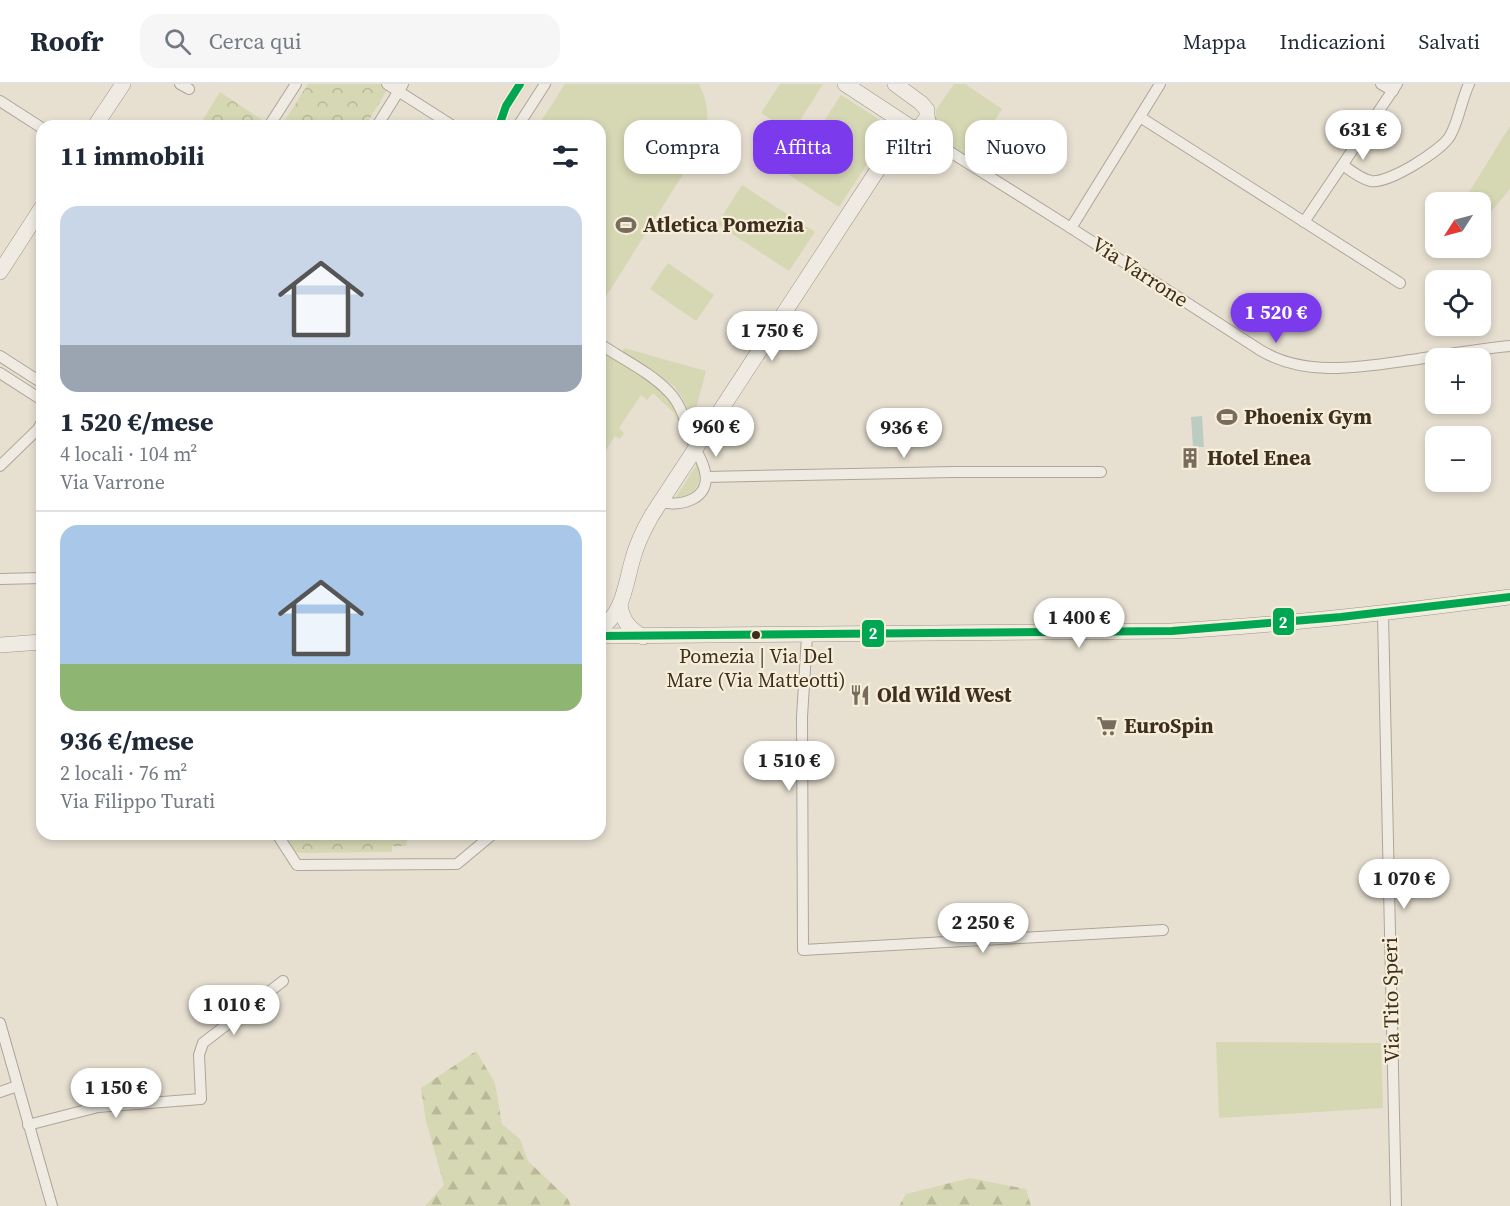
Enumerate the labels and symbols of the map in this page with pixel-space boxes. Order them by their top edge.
pin: 631 € [1321,110,1405,161]
north arrow [1425,192,1491,258]
place label: Atletica Pomezia [643,210,805,239]
sports icon: Atletica Pomezia [614,213,638,237]
street label: Via Varrone [1086,229,1194,314]
pin: 1 520 € [1221,293,1331,344]
pin: 1 750 € [717,311,827,362]
place label: Phoenix Gym [1244,402,1372,431]
sports icon: Phoenix Gym [1215,405,1239,429]
pin: 960 € [674,407,758,458]
pin: 936 € [862,408,946,459]
place label: Hotel Enea [1207,443,1312,472]
building icon: Hotel Enea [1178,446,1202,470]
pin: 1 400 € [1024,598,1134,649]
line badge: 2 [1272,607,1295,636]
text: 2 [1279,611,1288,633]
line badge: 2 [861,619,885,648]
text: 2 [869,622,878,644]
marker: Pomezia | Via Del Mare (Via Matteotti) [750,629,762,641]
place label: Pomezia | Via Del Mare (Via Matteotti) [666,642,846,694]
place label: Old Wild West [877,680,1012,709]
restaurant icon: Old Wild West [848,683,872,707]
place label: EuroSpin [1124,711,1214,740]
supermarket icon: EuroSpin [1095,714,1119,738]
pin: 1 510 € [734,741,844,792]
pin: 1 070 € [1349,859,1459,910]
pin: 2 250 € [928,903,1038,954]
street label: Via Tito Speri [1375,937,1406,1063]
pin: 1 010 € [179,985,289,1036]
pin: 1 150 € [61,1068,171,1119]

